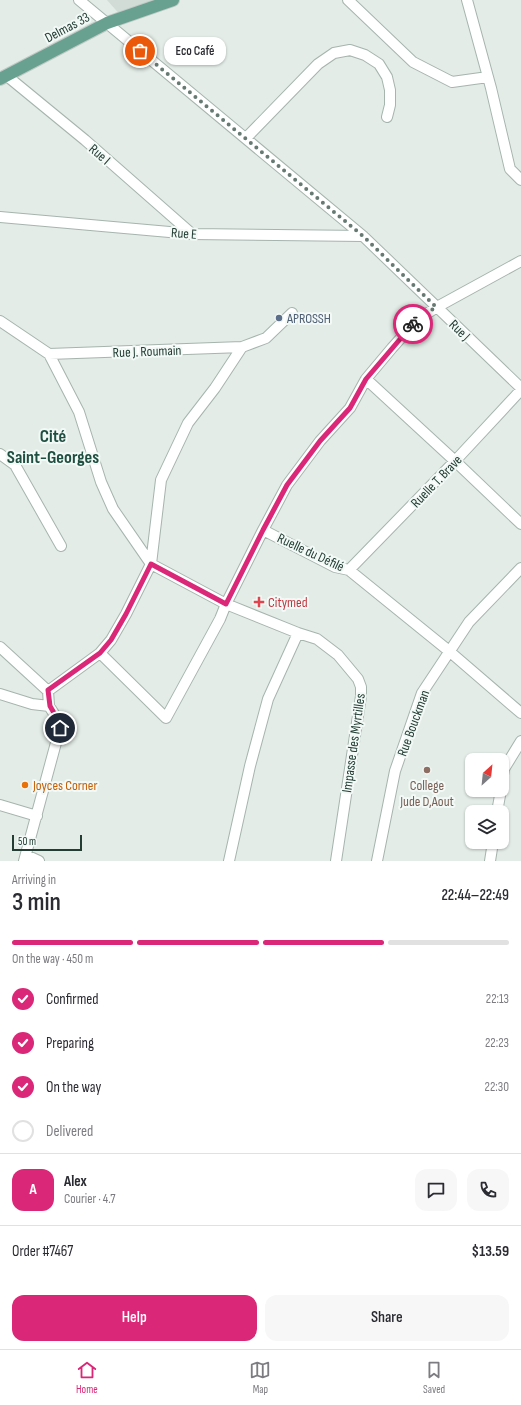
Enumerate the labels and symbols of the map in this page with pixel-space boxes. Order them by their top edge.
street label: Delmas 33 [42,8,93,46]
pin [123,34,157,68]
callout: Eco Café [164,37,226,65]
street label: Rue I [85,140,114,168]
street label: Rue E [170,224,198,243]
courier [393,304,433,344]
place label: APROSSH [286,310,331,327]
marker: APROSSH [274,313,284,323]
street label: Rue J [445,316,474,344]
street label: Rue J. Roumain [112,342,182,361]
district label: Cité Saint-Georges [7,426,99,468]
street label: Ruelle T. Brave [407,451,466,511]
street label: Ruelle du Défilé [275,530,347,575]
place label: Citymed [268,594,308,611]
marker: Citymed [253,596,265,608]
street label: Rue Bouckman [394,688,433,759]
street label: Impasse des Myrtilles [338,692,369,794]
pin [43,711,77,745]
north arrow [465,753,509,797]
marker: College Jude D,Aout [422,765,432,775]
place label: Joyces Corner [32,777,97,794]
place label: College Jude D,Aout [399,777,454,810]
marker: Joyces Corner [20,780,30,790]
scale bar [12,833,82,852]

